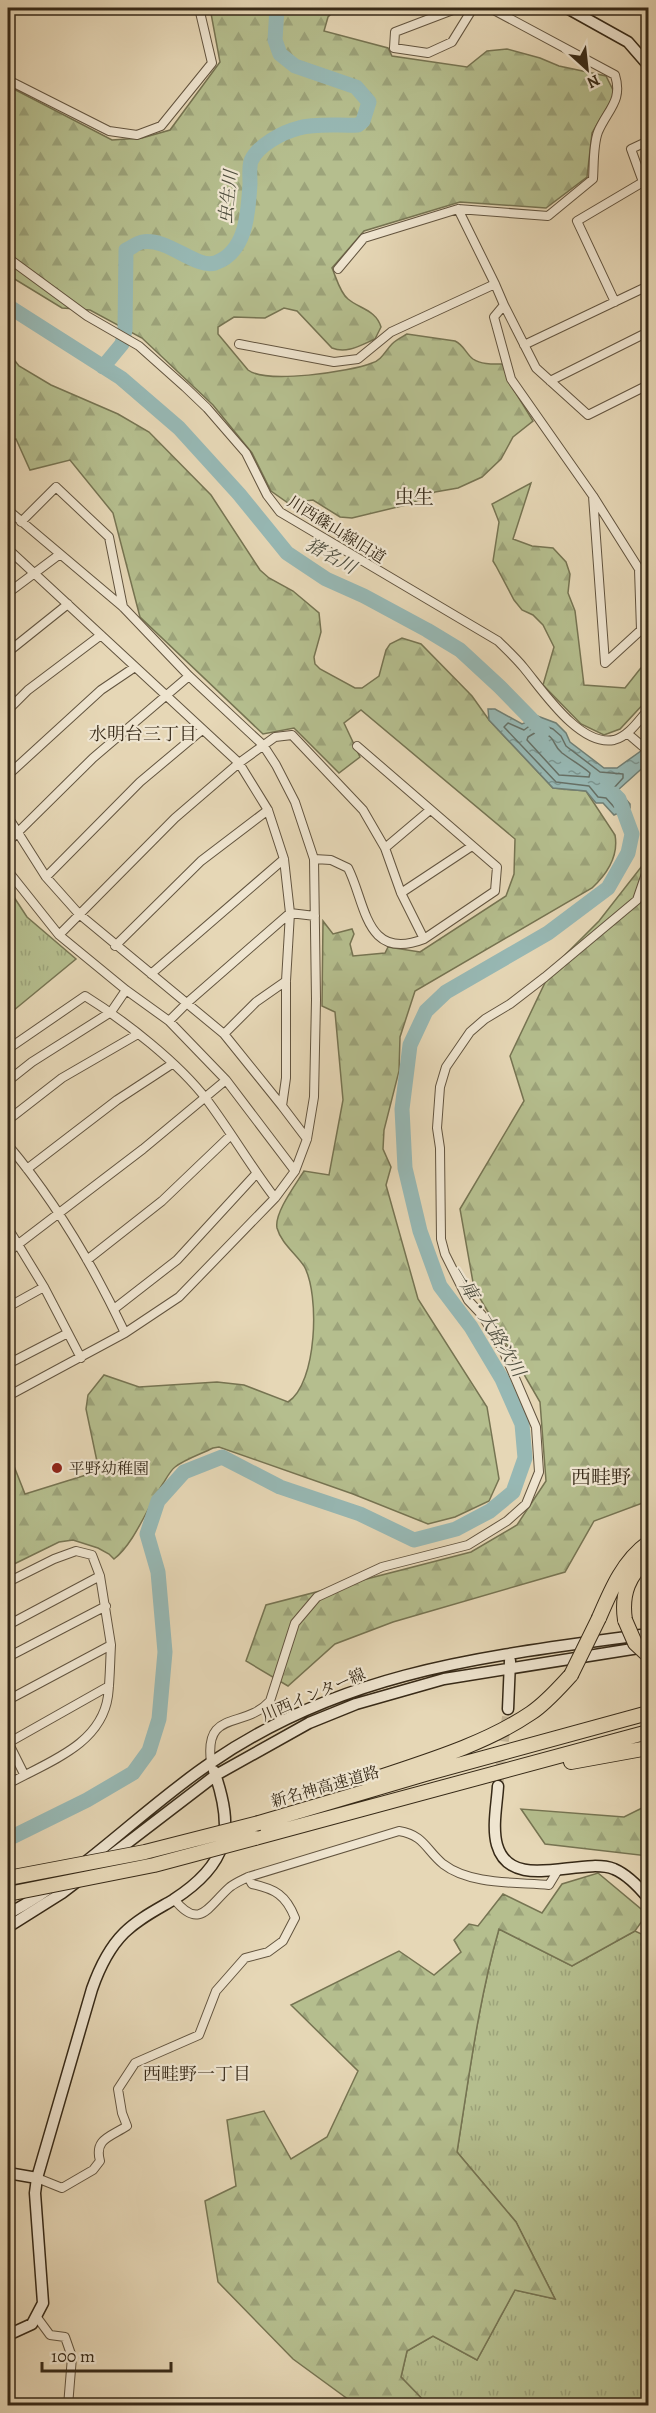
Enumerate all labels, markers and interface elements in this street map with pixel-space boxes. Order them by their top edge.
north arrow [557,39,617,99]
text: N [583,69,604,94]
water label: 虫生川 [213,167,243,225]
district label: 虫生 [394,484,434,511]
street label: 川西篠山線旧道 [283,491,390,569]
water label: 猪名川 [302,532,362,581]
district label: 水明台三丁目 [89,722,197,746]
water label: 一庫・大路次川 [445,1261,532,1383]
place label: 平野幼稚園 [69,1458,149,1480]
marker: 平野幼稚園 [50,1461,64,1475]
district label: 西畦野 [571,1464,631,1491]
street label: 川西インター線 [258,1663,369,1727]
street label: 新名神高速道路 [268,1761,382,1813]
district label: 西畦野一丁目 [143,2062,251,2086]
scale bar [42,2335,171,2373]
text: 100 m [51,2344,95,2368]

